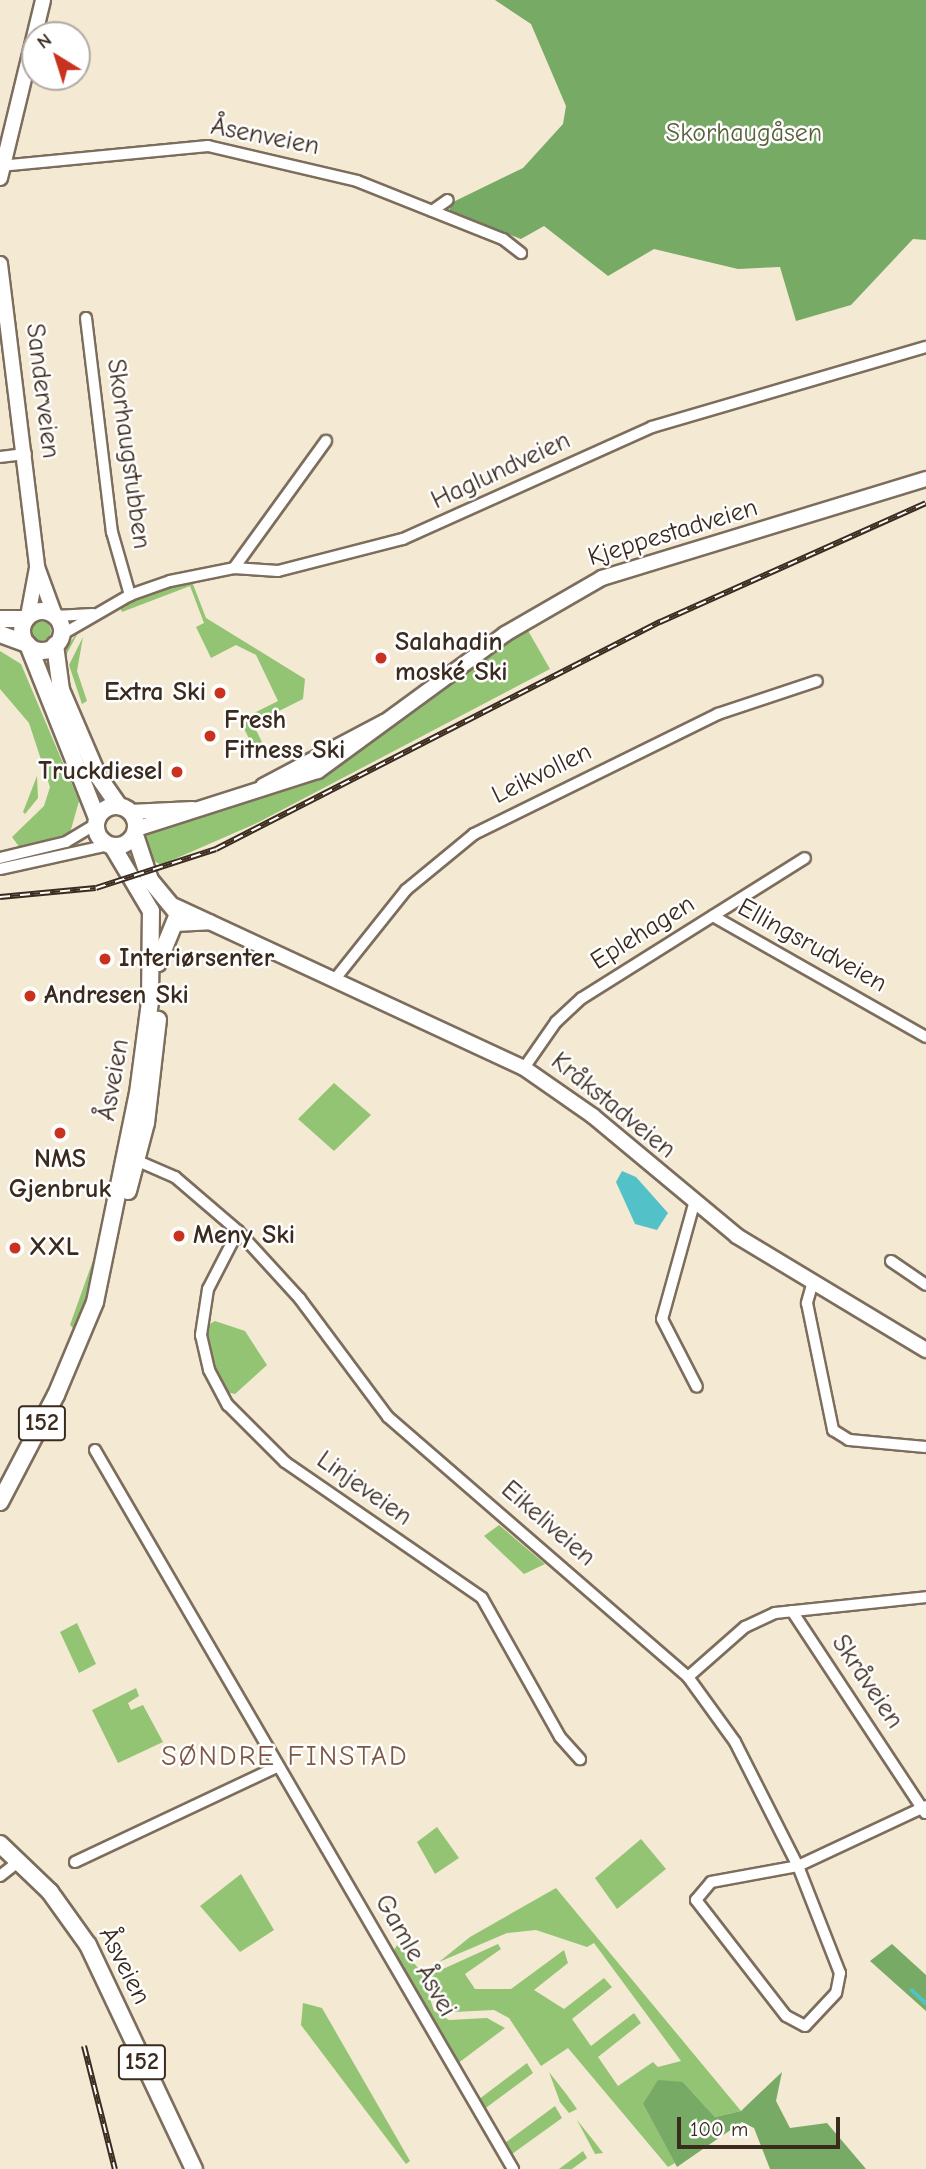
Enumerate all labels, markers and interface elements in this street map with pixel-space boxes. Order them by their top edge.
north arrow [21,21,91,91]
text: N [33,29,56,54]
street label: Åsenveien [208,111,322,163]
park label: Skorhaugåsen [666,118,822,150]
street label: Sanderveien [18,322,66,460]
street label: Skorhaugstubben [99,357,157,551]
street label: Haglundveien [427,425,575,517]
street label: Kjeppestadveien [584,492,762,574]
place label: Salahadin moské Ski [395,627,508,688]
marker: Salahadin moské Ski [373,650,389,666]
place label: Extra Ski [104,677,206,709]
marker: Extra Ski [212,685,228,701]
place label: Fresh Fitness Ski [224,705,345,766]
marker: Fresh Fitness Ski [202,728,218,744]
street label: Leikvollen [487,737,597,811]
place label: Truckdiesel [38,756,163,788]
marker: Truckdiesel [169,764,185,780]
street label: Eplehagen [585,889,701,977]
street label: Ellingsrudveien [732,892,892,1000]
place label: Interiørsenter [119,943,274,975]
marker: Interiørsenter [97,951,113,967]
place label: Andresen Ski [44,980,189,1012]
marker: Andresen Ski [22,988,38,1004]
street label: Åsveien [91,1037,137,1123]
street label: Kråkstadveien [544,1046,682,1166]
marker: NMS Gjenbruk [52,1125,68,1141]
place label: NMS Gjenbruk [9,1144,111,1206]
place label: Meny Ski [193,1220,295,1252]
marker: Meny Ski [171,1228,187,1244]
place label: XXL [29,1232,79,1264]
marker: XXL [7,1240,23,1256]
road number: 152 [18,1402,66,1443]
street label: Linjeveien [310,1445,418,1533]
street label: Eikeliveien [494,1475,602,1573]
street label: Skråveien [824,1629,910,1735]
district label: SØNDRE FINSTAD [163,1739,407,1773]
street label: Gamle Åsvei [367,1889,463,2023]
street label: Åsveien [91,1922,157,2010]
road number: 152 [118,2041,166,2082]
scale bar [681,2102,844,2146]
text: 100 m [690,2117,748,2141]

